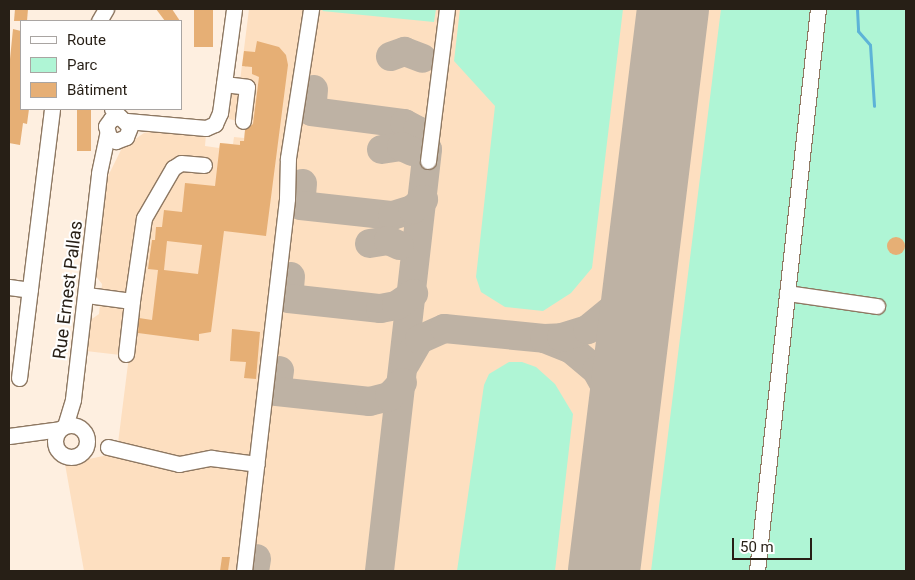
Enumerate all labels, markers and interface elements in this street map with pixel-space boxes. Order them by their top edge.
legend [20,20,182,110]
text: Route [67,31,106,49]
text: Parc [67,56,97,74]
text: Bâtiment [67,81,127,99]
street label: Rue Ernest Pallas [49,220,87,360]
scale bar [735,528,815,560]
text: 50 m [740,538,774,556]

